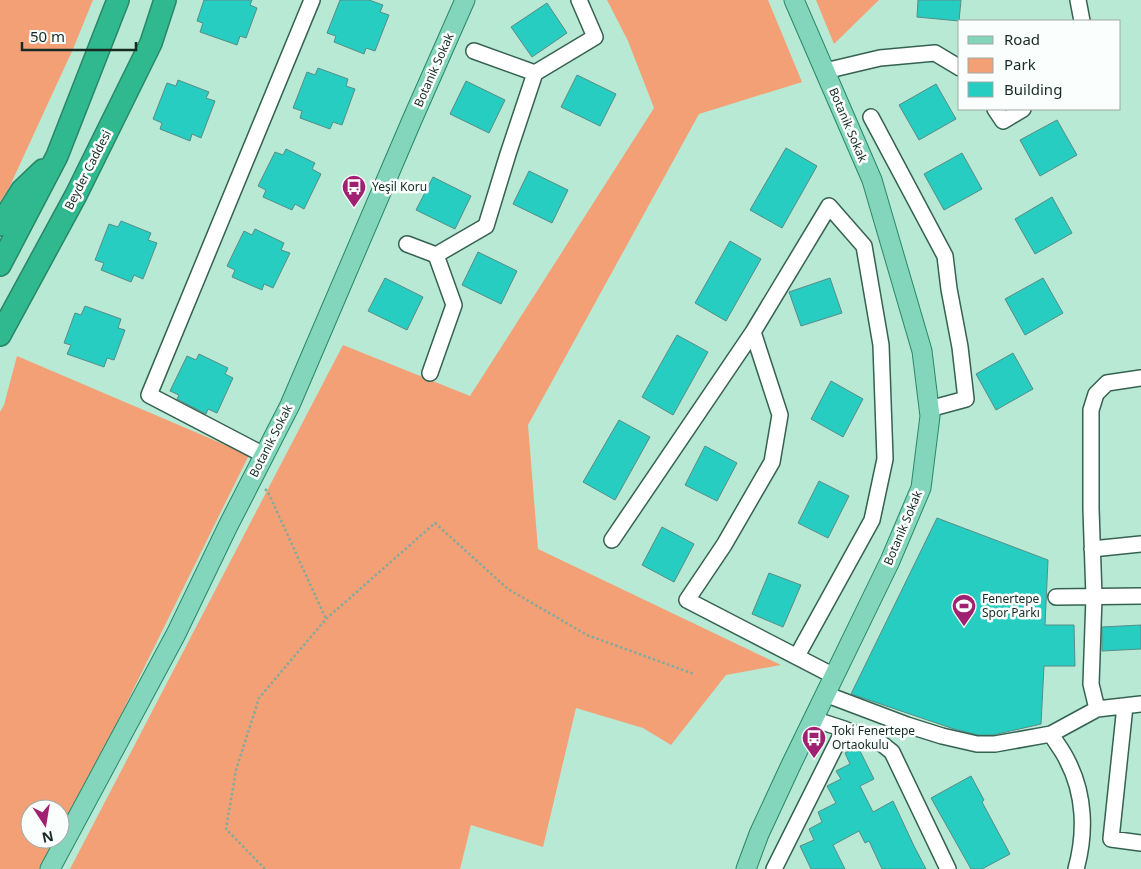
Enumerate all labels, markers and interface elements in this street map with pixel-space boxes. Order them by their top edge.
scale bar [22,20,136,52]
legend [958,20,1121,110]
text: 50 m [30,26,65,46]
street label: Botanik Sokak [410,29,458,110]
text: Road [1004,29,1040,49]
text: Park [1004,54,1036,74]
text: Building [1004,79,1062,99]
street label: Botanik Sokak [825,85,872,165]
street label: Beyder Caddesi [60,127,115,213]
bus stop icon: Yeşil Koru [341,174,367,208]
place label: Yeşil Koru [372,178,427,195]
street label: Botanik Sokak [245,401,296,480]
street label: Botanik Sokak [879,487,926,568]
place label: Fenertepe Spor Parkı [982,590,1040,621]
sports icon: Fenertepe Spor Parkı [951,593,977,627]
place label: Toki Fenertepe Ortaokulu [832,722,915,753]
bus stop icon: Toki Fenertepe Ortaokulu [801,725,827,759]
north arrow [20,799,70,849]
text: N [40,827,55,848]

